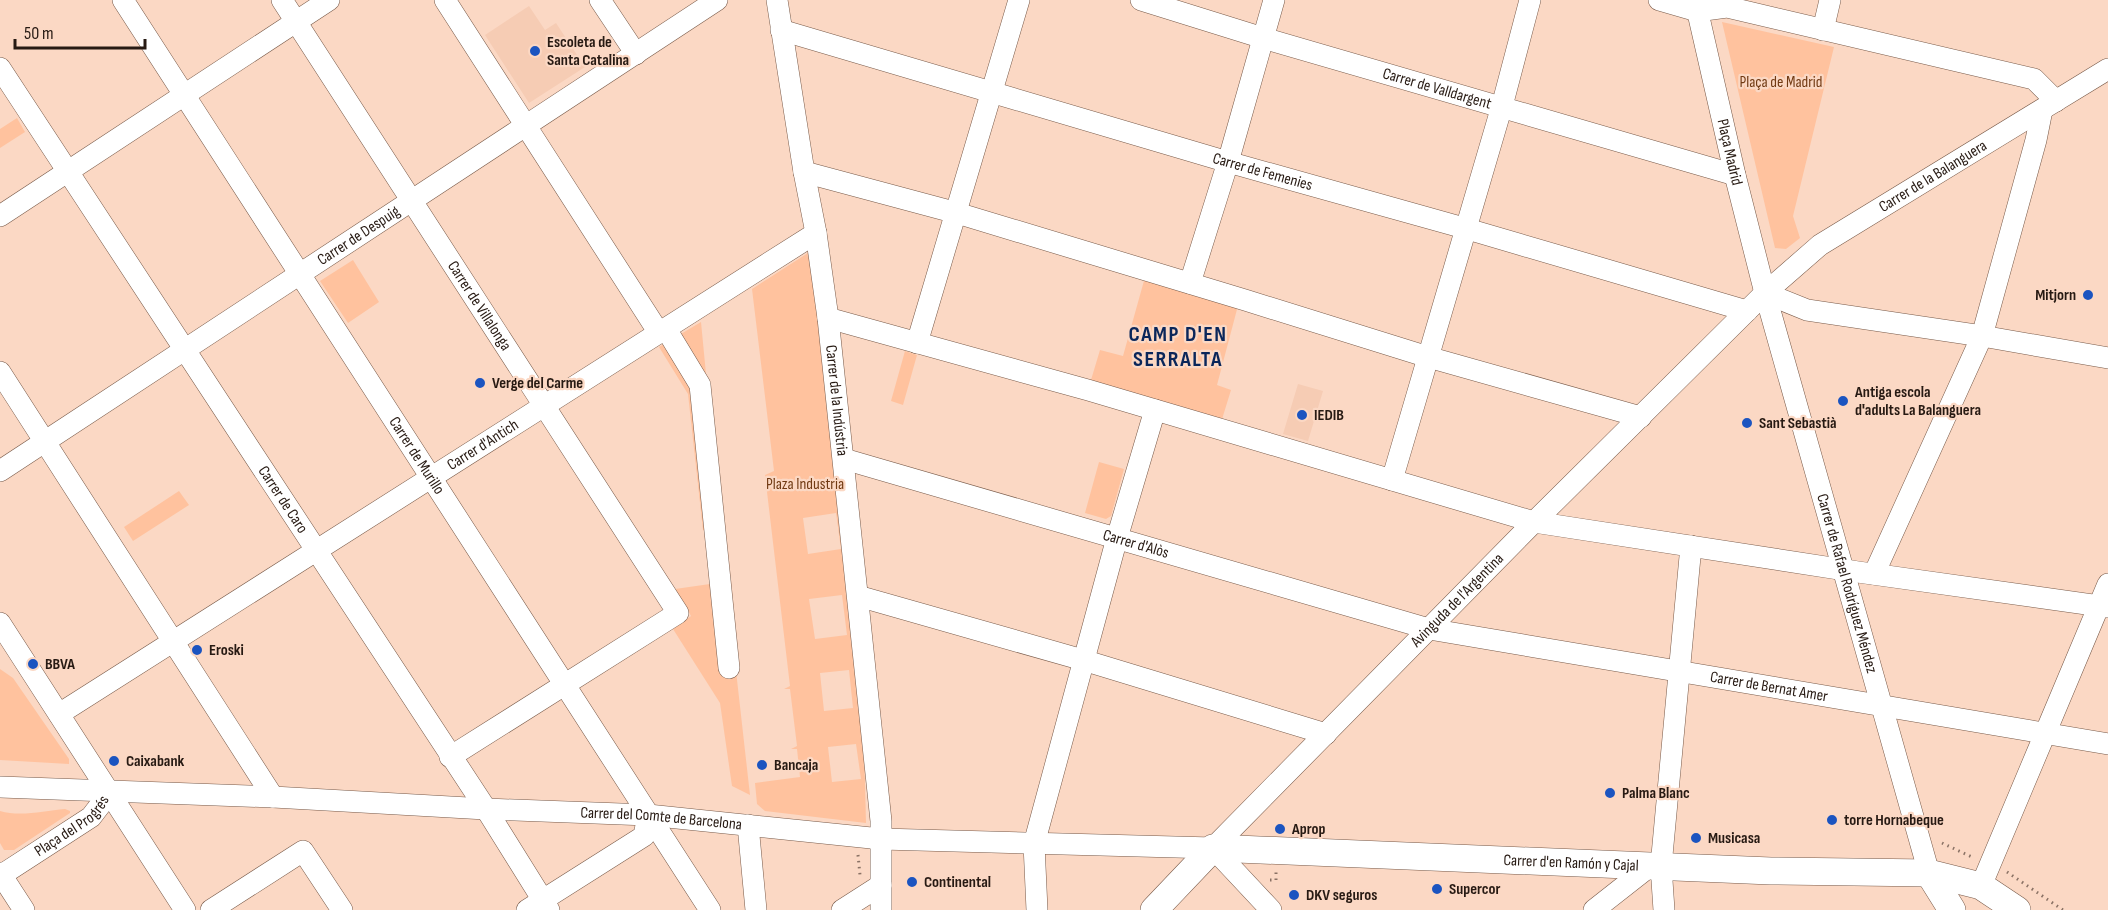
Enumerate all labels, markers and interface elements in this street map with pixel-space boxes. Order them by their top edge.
scale bar [15,12,146,50]
text: 50 m [24,23,54,44]
place label: Escoleta de Santa Catalina [547,33,629,70]
marker: Escoleta de Santa Catalina [528,44,542,58]
street label: Carrer de Valldargent [1380,64,1494,113]
park label: Plaça de Madrid [1739,73,1823,92]
street label: Plaça Madrid [1713,117,1747,187]
street label: Carrer de la Balanguera [1875,136,1990,216]
street label: Carrer de Femenies [1210,148,1315,195]
street label: Carrer de Despuig [314,202,403,269]
street label: Carrer de Villalonga [444,257,515,354]
place label: Mitjorn [2035,286,2076,305]
marker: Mitjorn [2081,288,2095,302]
district label: CAMP D'EN SERRALTA [1128,321,1228,373]
street label: Carrer de la Indústria [821,344,852,457]
place label: Verge del Carme [492,374,583,393]
marker: Verge del Carme [473,376,487,390]
place label: Antiga escola d'adults La Balanguera [1854,383,1981,420]
marker: Antiga escola d'adults La Balanguera [1836,394,1850,408]
place label: IEDIB [1314,406,1344,425]
marker: IEDIB [1295,408,1309,422]
street label: Carrer de Murillo [385,413,449,498]
place label: Sant Sebastià [1759,414,1836,433]
street label: Carrer d'Antich [444,415,522,474]
marker: Sant Sebastià [1740,416,1754,430]
street label: Carrer de Caro [254,462,312,537]
park label: Plaza Industria [766,475,844,494]
street label: Carrer de Rafael Rodríguez Méndez [1813,492,1882,675]
street label: Carrer d'Alòs [1101,525,1171,562]
street label: Avinguda de l'Argentina [1406,549,1508,652]
place label: Eroski [209,641,244,660]
marker: Eroski [190,643,204,657]
place label: BBVA [45,655,75,674]
marker: BBVA [26,657,40,671]
street label: Carrer de Bernat Amer [1709,667,1830,706]
place label: Caixabank [126,752,184,771]
marker: Caixabank [107,754,121,768]
place label: Bancaja [774,756,818,775]
marker: Bancaja [755,758,769,772]
place label: Palma Blanc [1622,784,1690,803]
marker: Palma Blanc [1603,786,1617,800]
street label: Plaça del Progrés [31,792,113,861]
street label: Carrer del Comte de Barcelona [580,803,743,834]
place label: torre Hornabeque [1844,811,1944,830]
marker: torre Hornabeque [1825,813,1839,827]
place label: Aprop [1291,820,1325,839]
marker: Aprop [1273,822,1287,836]
place label: Musicasa [1708,829,1760,848]
marker: Musicasa [1689,831,1703,845]
street label: Carrer d'en Ramón y Cajal [1503,850,1639,875]
place label: Continental [924,873,991,892]
marker: Continental [905,875,919,889]
place label: Supercor [1449,880,1500,899]
marker: Supercor [1430,882,1444,896]
place label: DKV seguros [1306,886,1377,905]
marker: DKV seguros [1287,888,1301,902]

